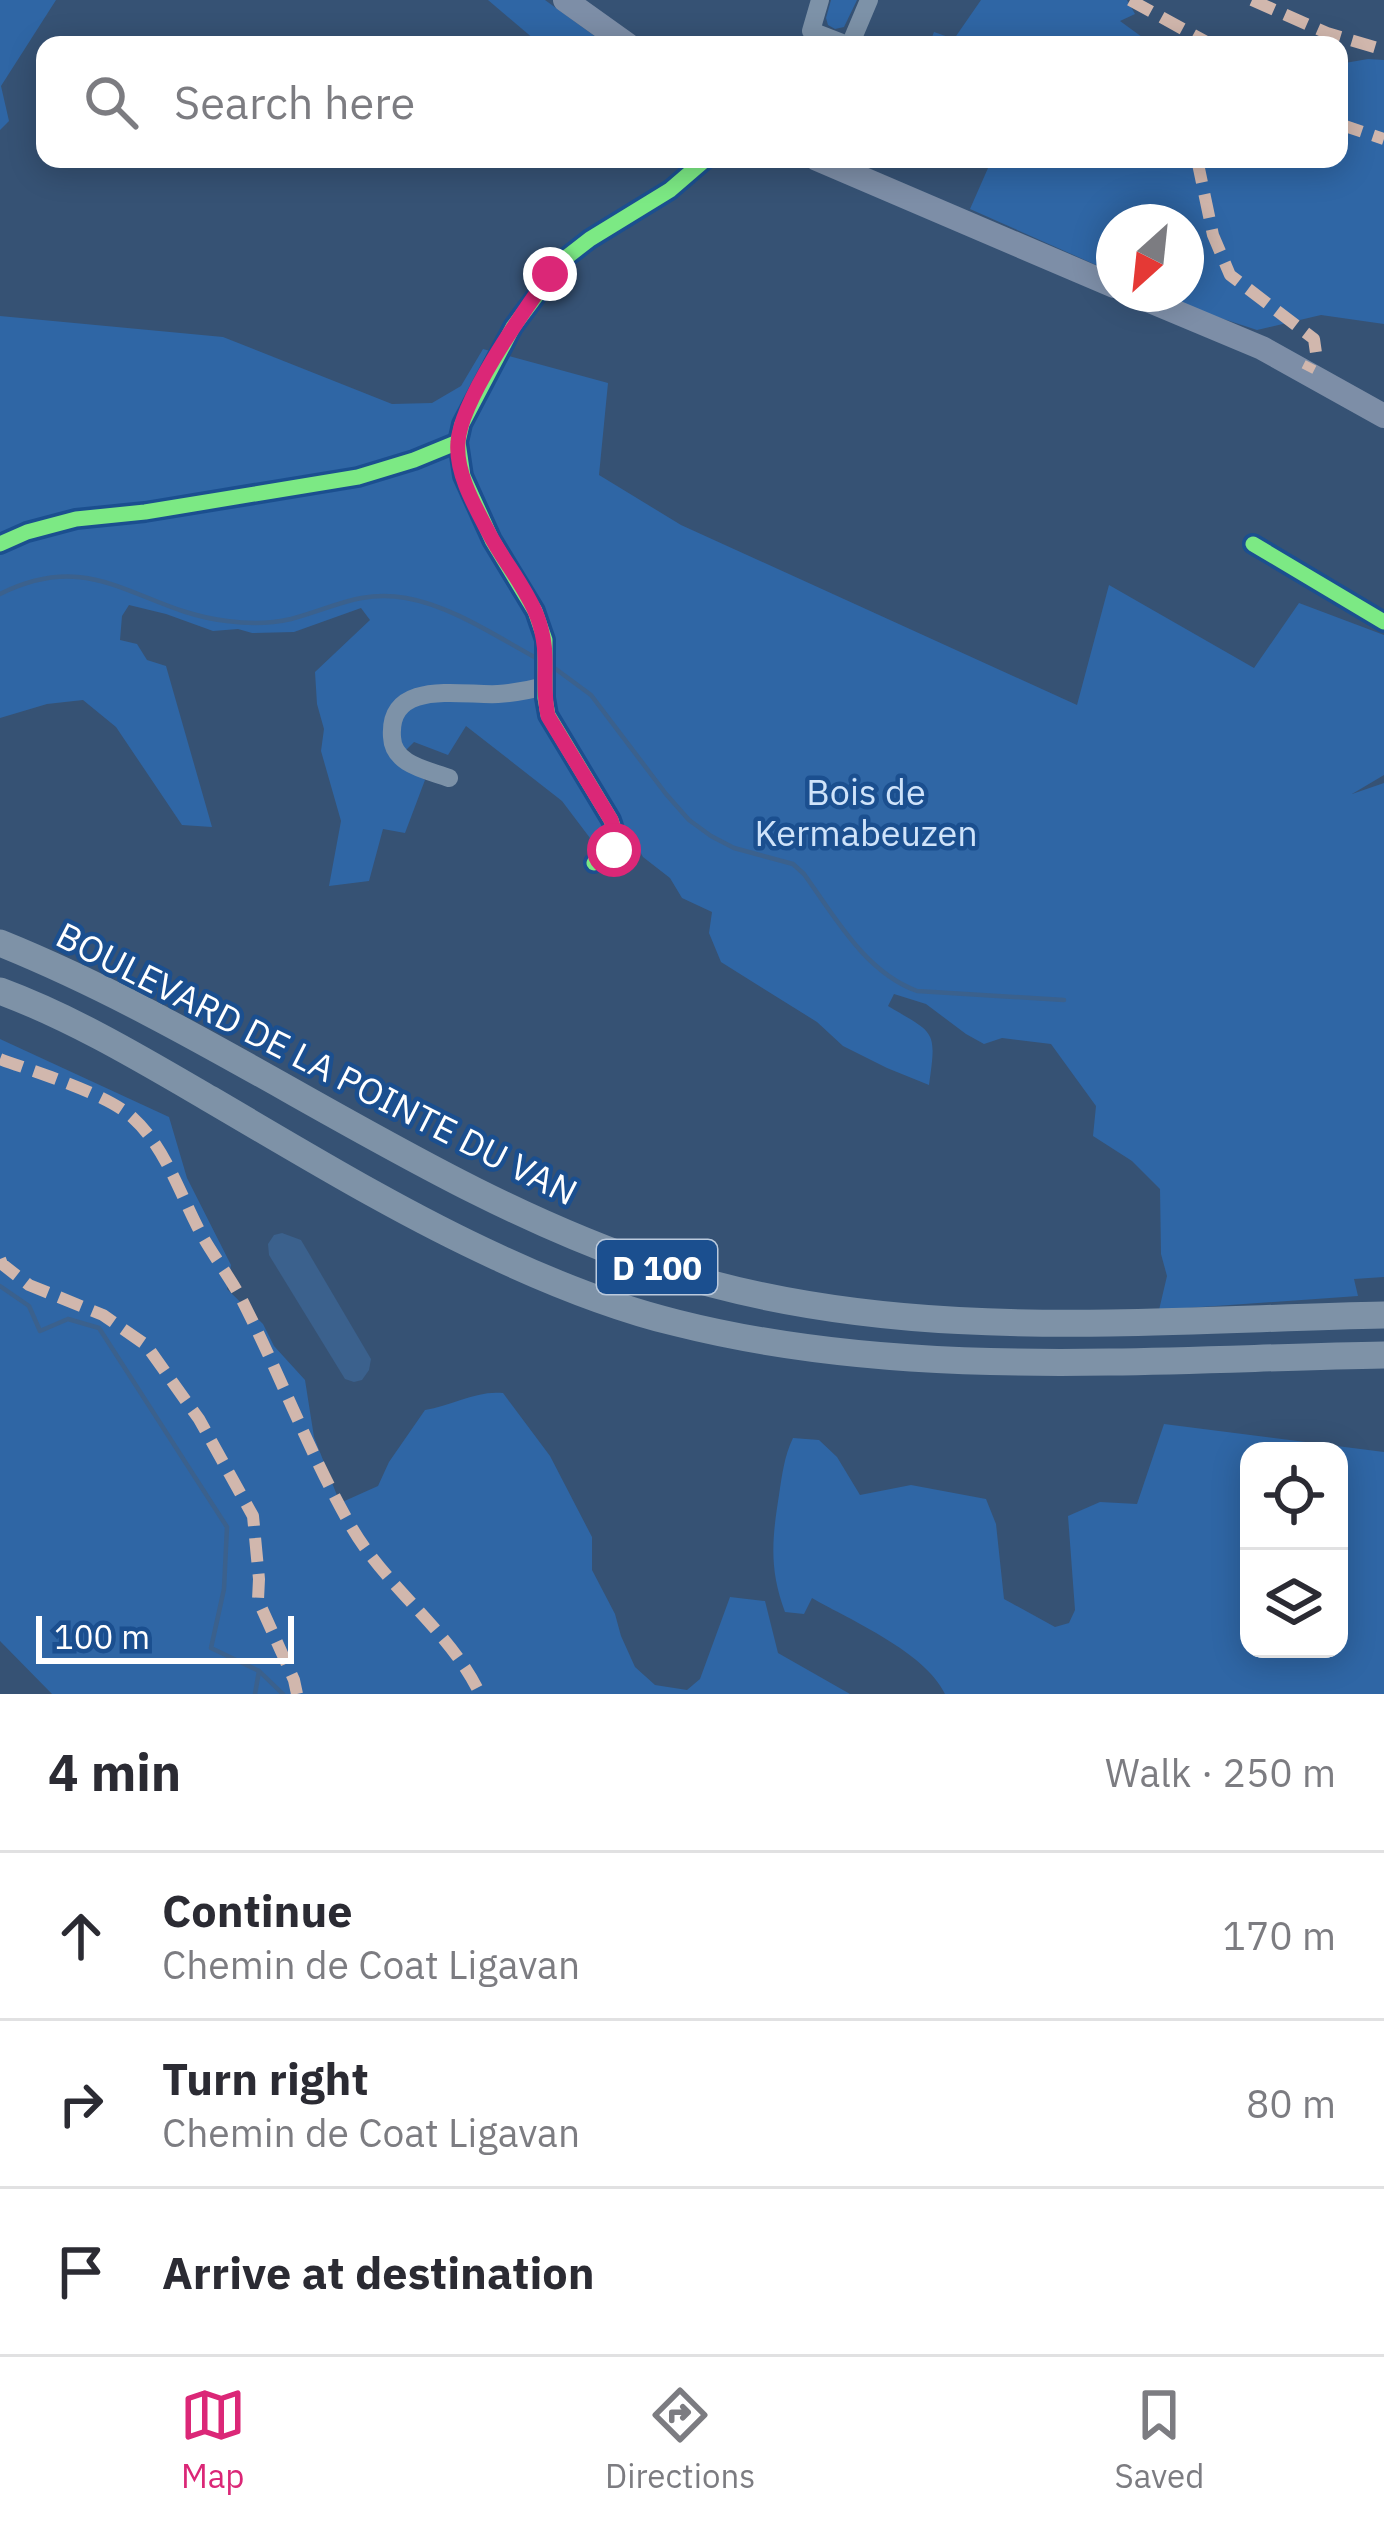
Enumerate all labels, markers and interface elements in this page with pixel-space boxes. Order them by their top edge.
search box [36,36,1348,168]
icon: search [78,69,144,135]
text: Search here [174,73,415,131]
north arrow [1096,204,1204,312]
route end [523,247,577,301]
park label: Bois de Kermabeuzen [754,768,978,856]
route start [587,823,641,877]
street label: BOULEVARD DE LA POINTE DU VAN [49,911,585,1215]
road number: D 100 [597,1240,717,1294]
map controls [1240,1442,1348,1658]
button: locate [1240,1442,1348,1550]
button: layers [1240,1550,1348,1658]
scale bar [36,1610,294,1663]
text: 100 m [54,1615,150,1658]
text: 4 min [48,1739,181,1805]
text: Walk · 250 m [1105,1747,1336,1798]
text: Continue [162,1881,353,1939]
icon: ahead [48,1903,114,1969]
text: 170 m [1223,1910,1336,1961]
text: Chemin de Coat Ligavan [162,1939,580,1990]
text: Turn right [162,2049,369,2107]
icon: right [48,2071,114,2137]
text: 80 m [1246,2078,1336,2129]
text: Chemin de Coat Ligavan [162,2107,580,2158]
icon: arrive [48,2239,114,2305]
text: Arrive at destination [162,2243,595,2301]
tab: Map [180,2382,246,2497]
tab: Directions [605,2382,755,2497]
tab: Saved [1115,2382,1204,2497]

